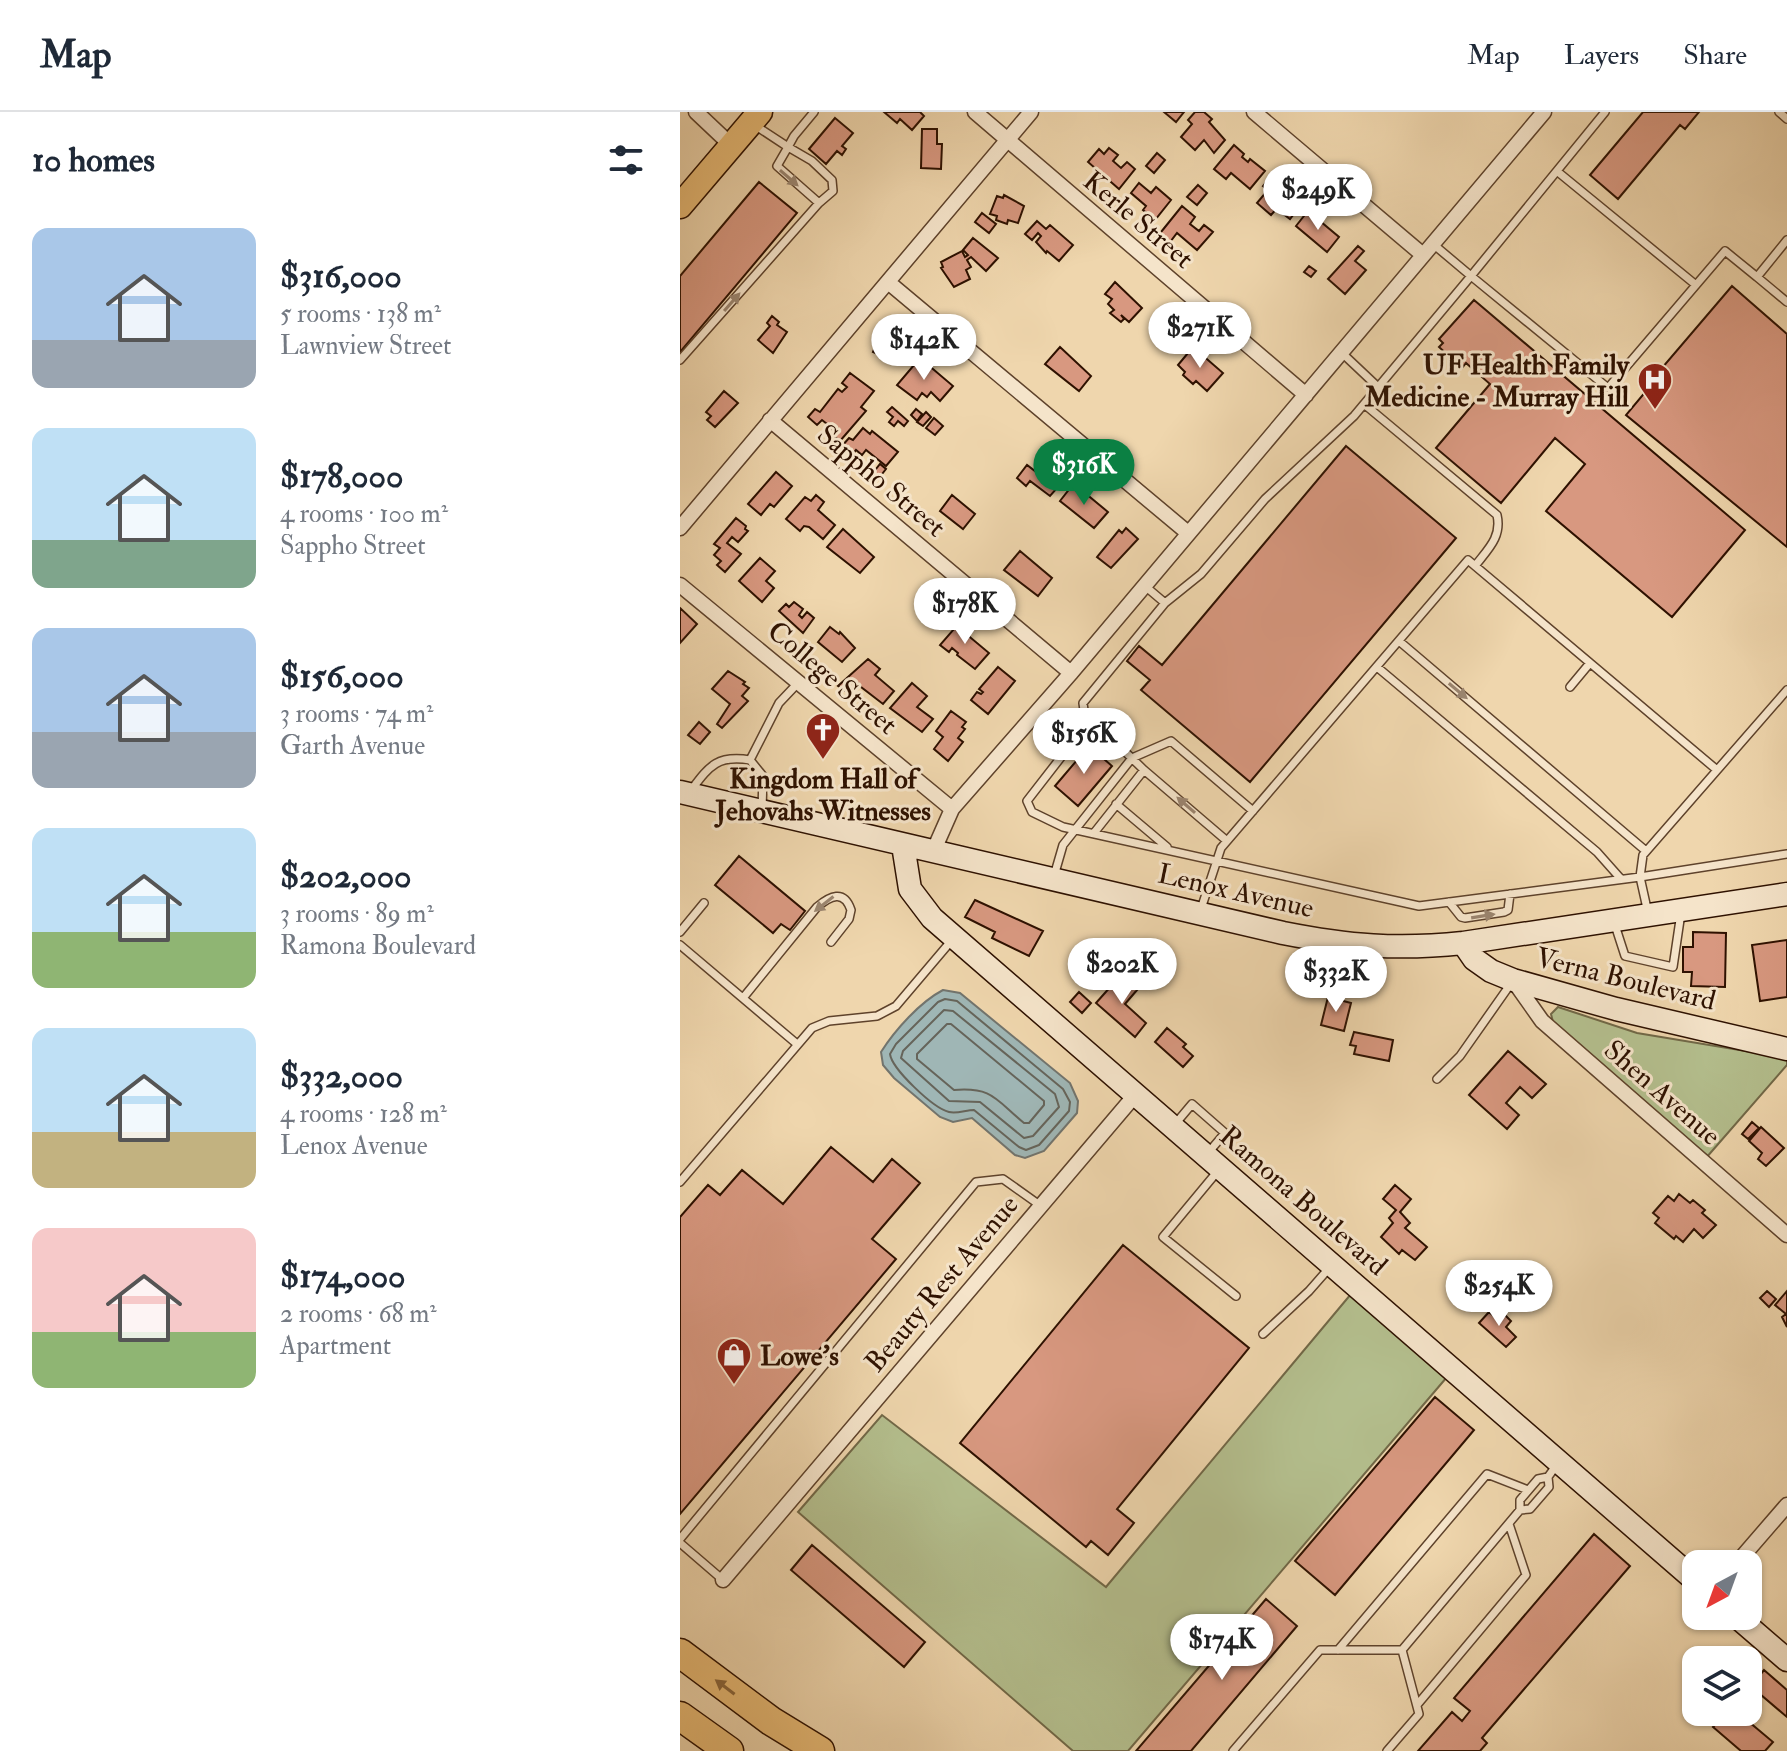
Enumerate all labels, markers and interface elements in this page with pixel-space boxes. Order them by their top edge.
text: Map [40,31,111,79]
text: Map [1467,38,1520,73]
text: Layers [1564,38,1639,73]
text: Share [1683,38,1747,73]
icon: filters [604,138,648,182]
text: 10 homes [32,139,155,182]
street label: Kerle Street [1076,164,1200,276]
pin: $249K [1262,164,1374,232]
one-way arrow [780,168,799,186]
text: $249K [1281,174,1355,206]
text: $316,000 [280,255,402,298]
icon: home [96,260,192,356]
one-way arrow [723,293,740,313]
text: 5 rooms · 138 m² [280,298,441,330]
pin: $271K [1144,302,1256,370]
text: $271K [1166,312,1234,344]
pin: $142K [868,314,980,382]
text: $142K [889,324,959,356]
text: Lawnview Street [280,330,451,362]
place label: UF Health Family Medicine - Murray Hill [1364,348,1631,415]
hospital icon: UF Health Family Medicine - Murray Hill [1636,361,1674,411]
street label: Sappho Street [810,417,952,545]
pin: $316K [1028,439,1140,507]
text: $316K [1051,449,1117,481]
text: $178,000 [280,455,403,498]
icon: home [96,460,192,556]
text: 4 rooms · 100 m² [280,498,448,530]
text: Sappho Street [280,530,426,562]
pin: $178K [909,578,1021,646]
text: $178K [932,588,998,620]
street label: College Street [760,614,904,743]
text: $156,000 [280,655,404,698]
icon: home [96,660,192,756]
one-way arrow [1448,682,1468,700]
text: 3 rooms · 74 m² [280,698,433,730]
pin: $156K [1028,708,1140,776]
church icon: Kingdom Hall of Jehovahs Witnesses [804,711,842,761]
text: $156K [1051,718,1117,750]
text: Garth Avenue [280,730,425,762]
place label: Kingdom Hall of Jehovahs Witnesses [713,762,931,829]
one-way arrow [1176,797,1195,815]
text: $202,000 [280,855,412,898]
street label: Lenox Avenue [1154,857,1317,926]
icon: home [96,860,192,956]
one-way arrow [814,895,834,911]
text: 3 rooms · 89 m² [280,898,434,930]
one-way arrow [1471,909,1496,922]
text: Ramona Boulevard [280,930,476,962]
pin: $202K [1066,938,1178,1006]
street label: Verna Boulevard [1532,940,1719,1019]
pin: $332K [1280,946,1392,1014]
text: $202K [1086,948,1158,980]
text: $332K [1303,956,1369,988]
street label: Shen Avenue [1596,1033,1728,1154]
text: $332,000 [280,1055,403,1098]
icon: home [96,1060,192,1156]
text: 4 rooms · 128 m² [280,1098,447,1130]
street label: Ramona Boulevard [1212,1119,1394,1284]
text: Lenox Avenue [280,1130,428,1162]
street label: Beauty Rest Avenue [858,1188,1027,1380]
text: $174,000 [280,1255,406,1298]
icon: home [96,1260,192,1356]
pin: $254K [1443,1260,1555,1328]
text: $254K [1464,1270,1534,1302]
text: 2 rooms · 68 m² [280,1298,437,1330]
text: Apartment [280,1330,391,1362]
shop icon: Lowe's [715,1336,753,1386]
place label: Lowe's [760,1339,839,1374]
north arrow [1682,1550,1762,1630]
map controls [1682,1550,1762,1726]
pin: $174K [1166,1614,1278,1682]
text: $174K [1188,1624,1256,1656]
button: layers [1682,1646,1762,1726]
one-way arrow [715,1680,736,1695]

